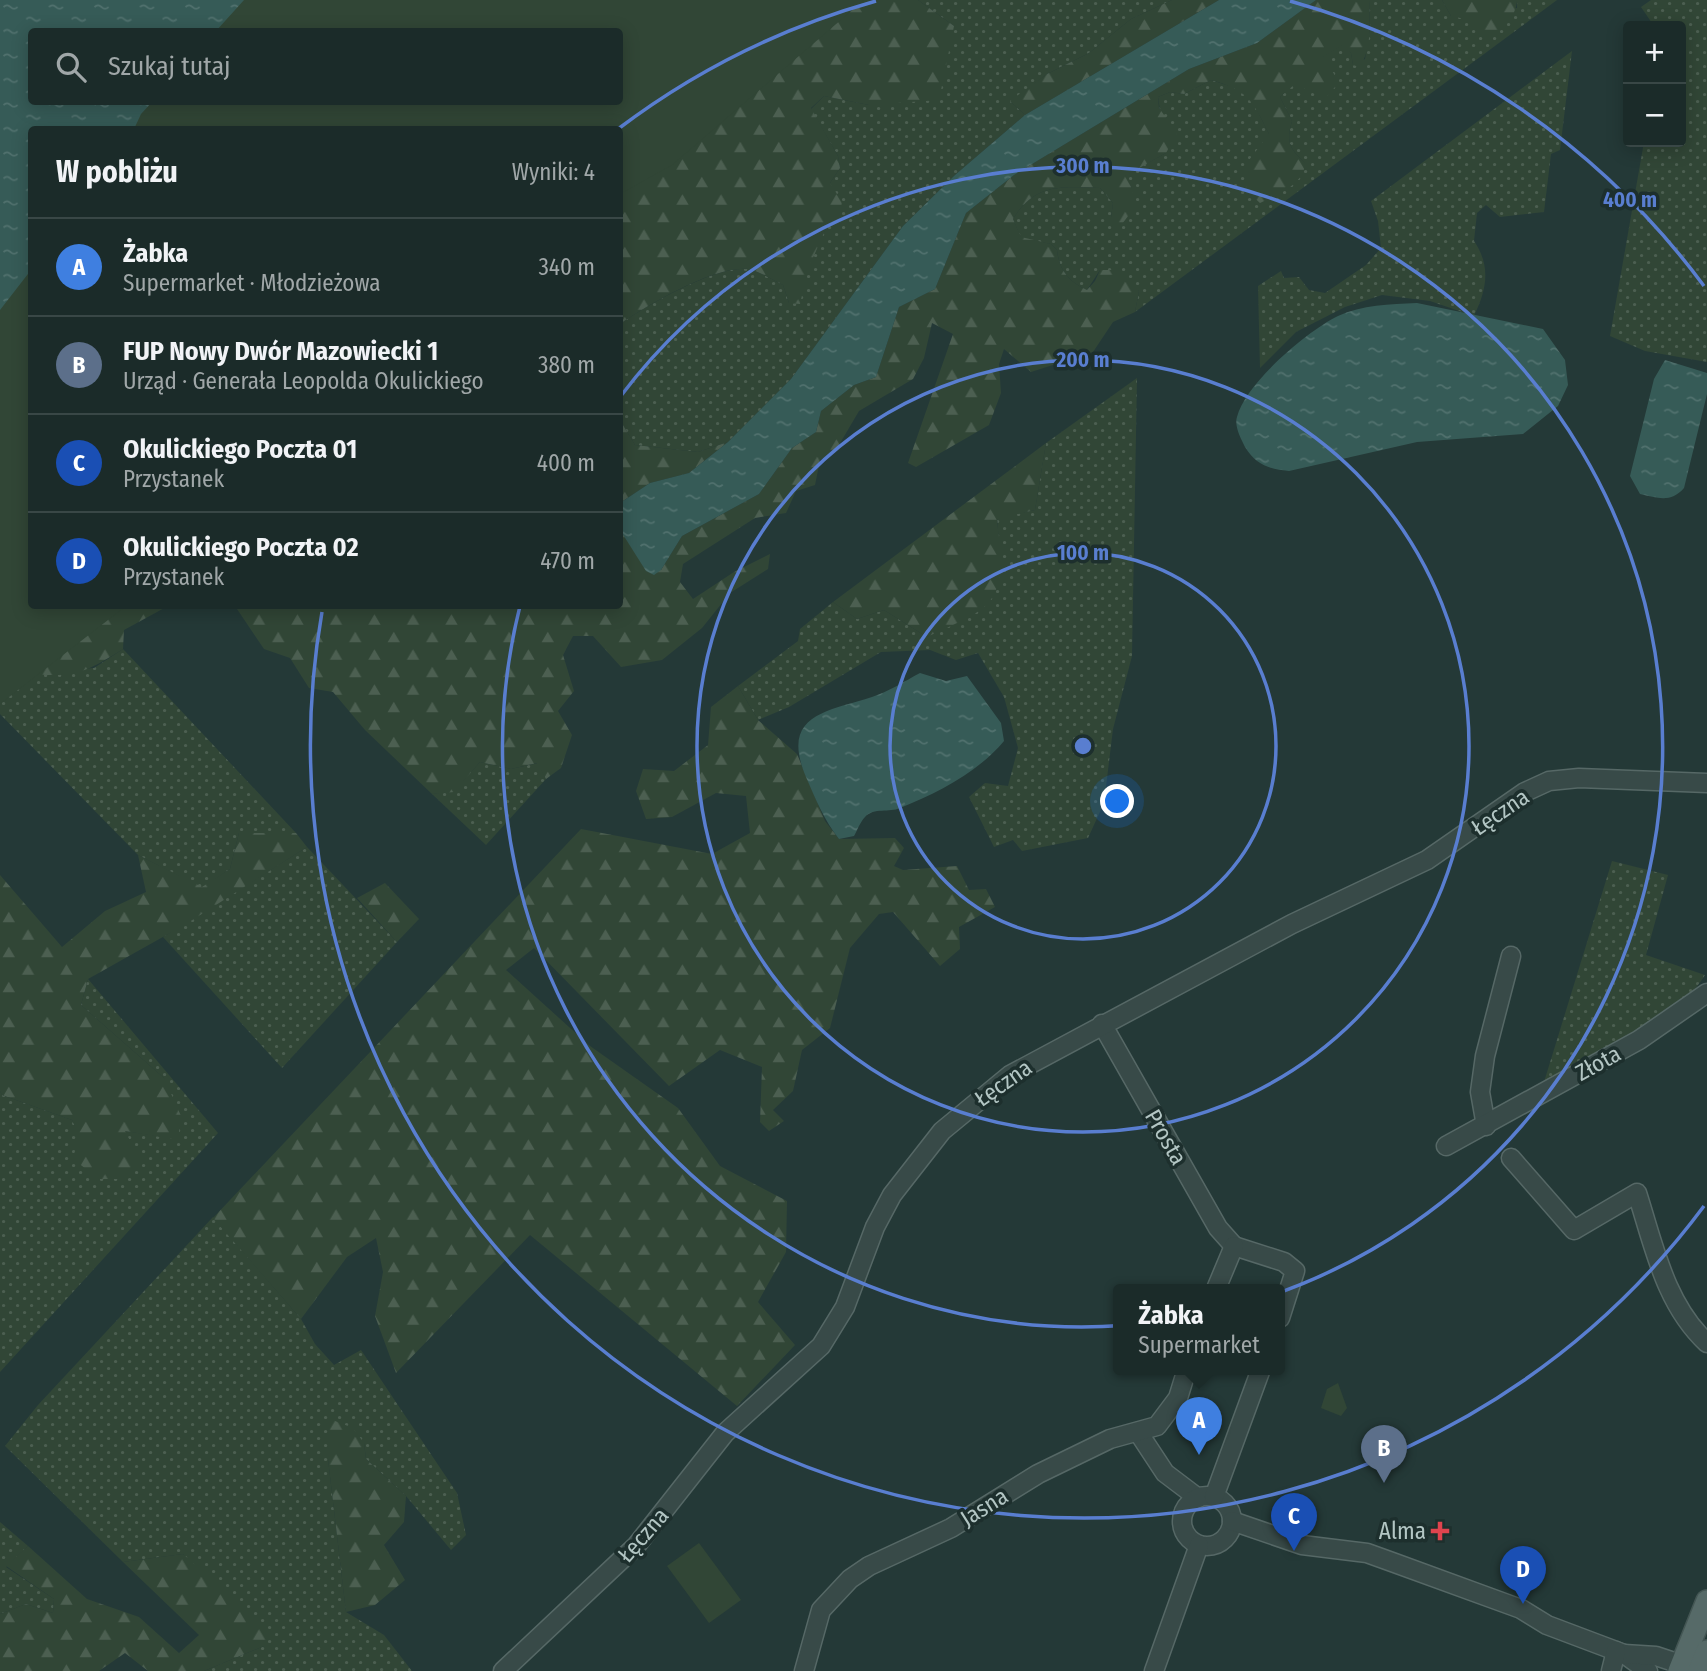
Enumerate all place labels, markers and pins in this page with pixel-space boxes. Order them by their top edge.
centre of rings [1071,734,1095,758]
pin: A [1176,1397,1222,1455]
pin: B [1361,1425,1407,1483]
pin: C [1271,1493,1317,1551]
place label: Alma [1379,1517,1426,1545]
marker: Alma [1432,1523,1448,1539]
pin: D [1500,1546,1546,1604]

